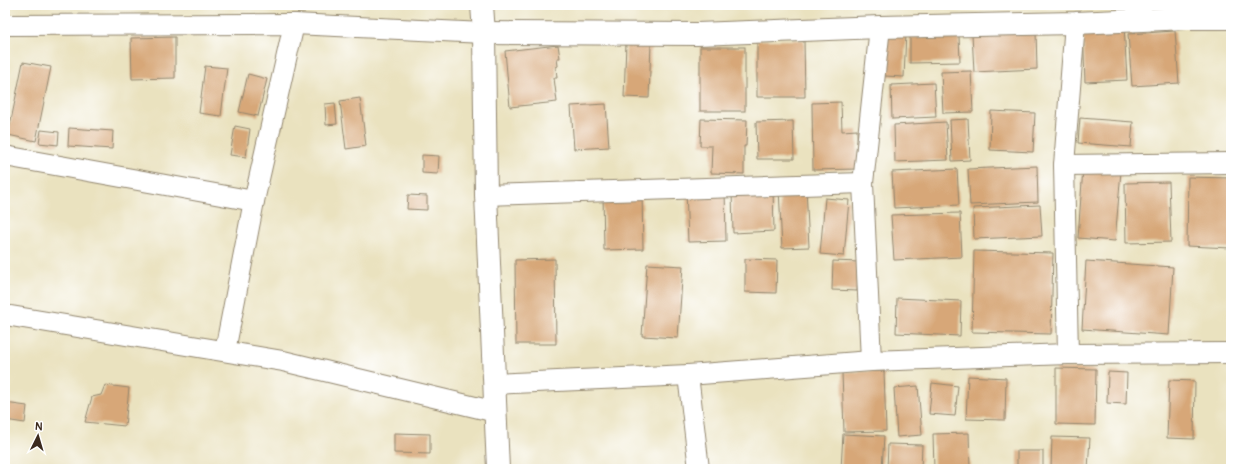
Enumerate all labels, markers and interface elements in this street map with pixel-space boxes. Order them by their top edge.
north arrow [18,416,58,456]
text: N [35,420,44,433]

